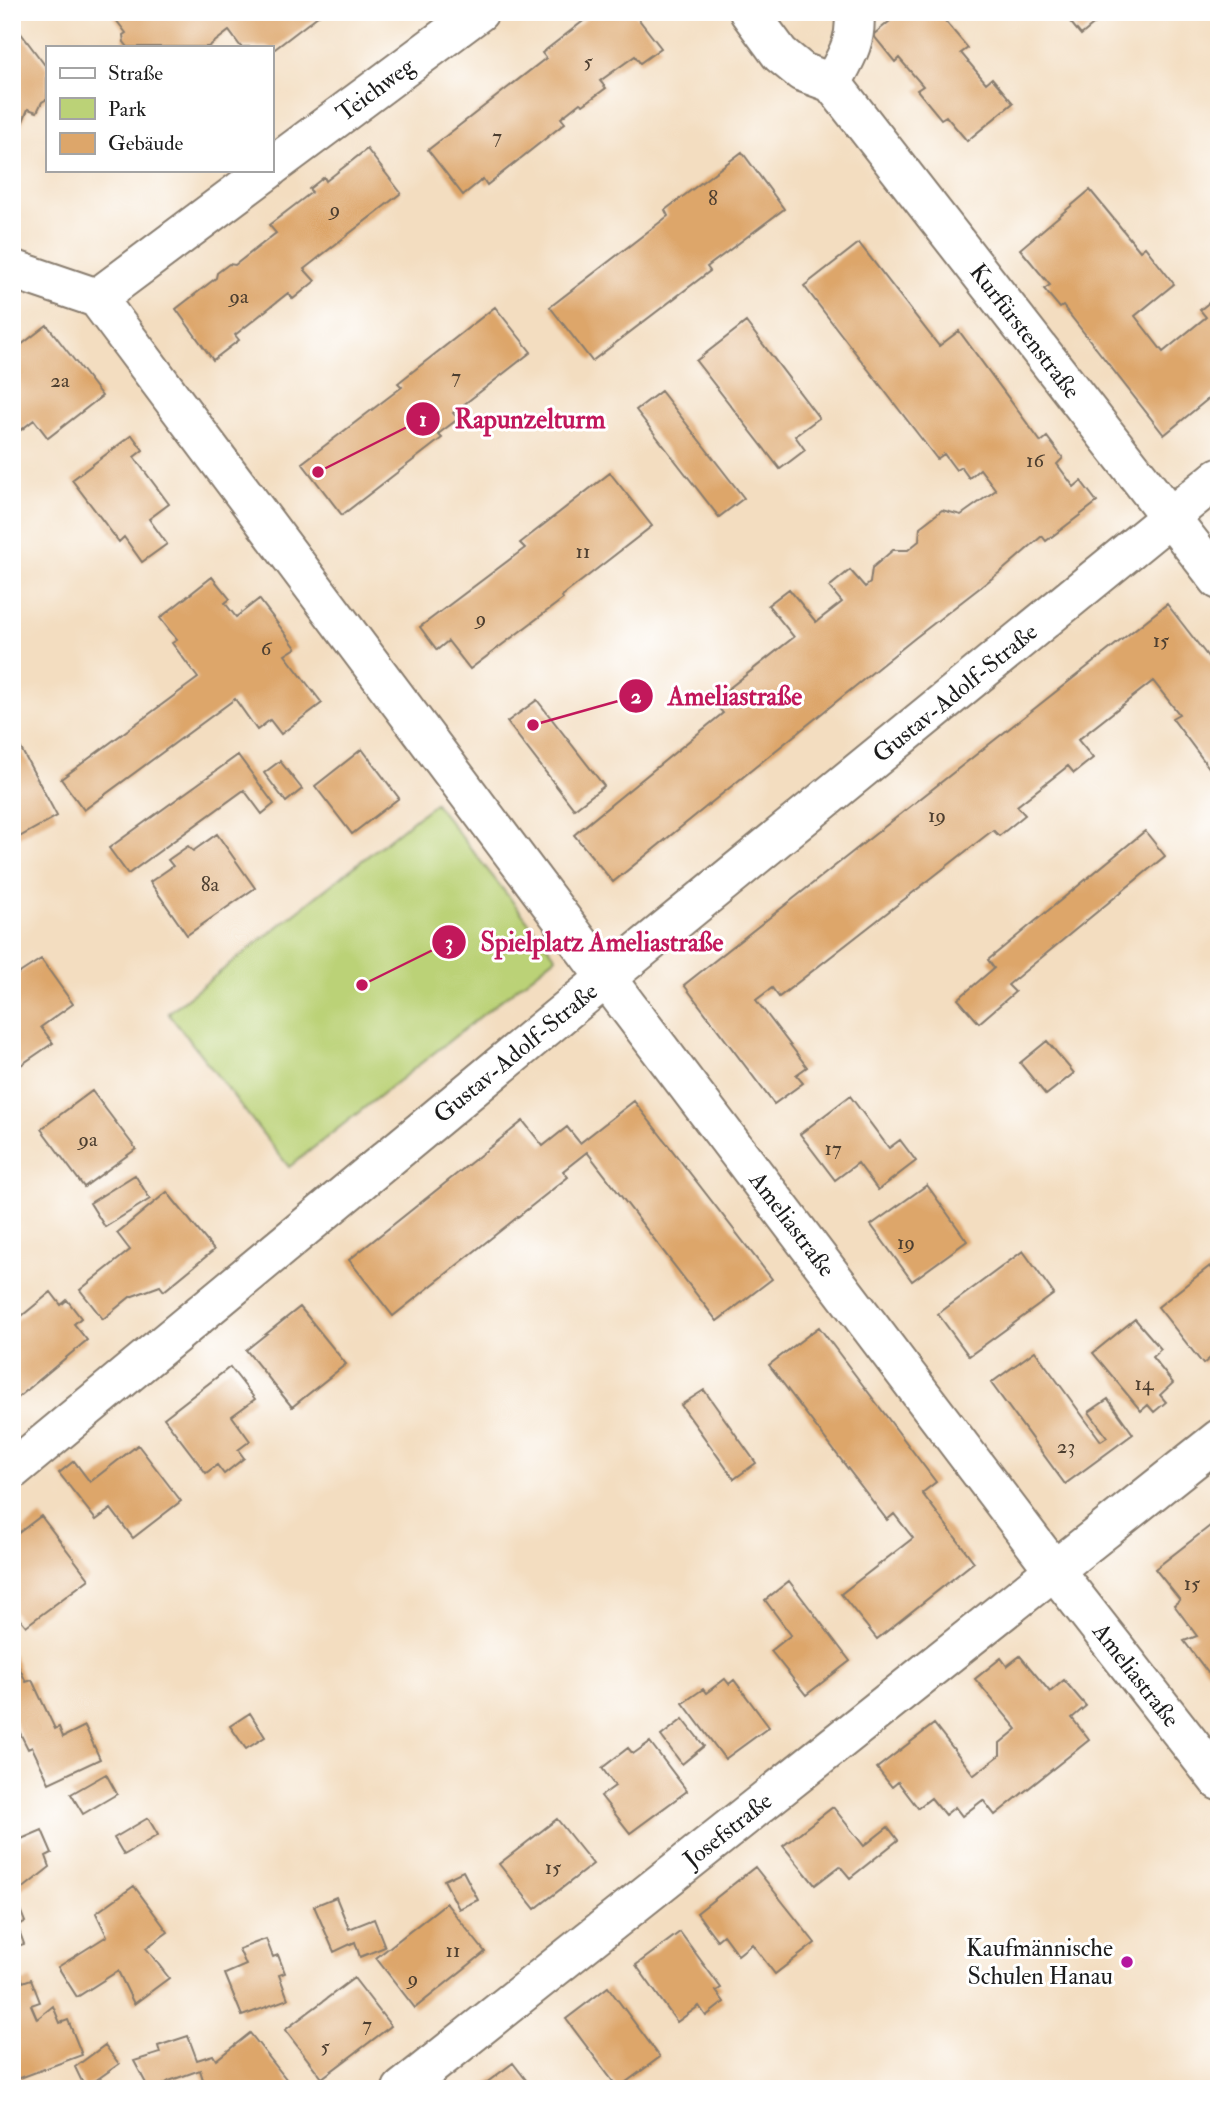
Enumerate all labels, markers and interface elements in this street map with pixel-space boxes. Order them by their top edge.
legend [46,46,273,172]
house number: 5 [583,48,593,75]
street label: Teichweg [330,49,421,129]
text: Straße [108,60,163,87]
text: Park [108,96,146,123]
house number: 7 [492,123,502,150]
text: Gebäude [108,130,184,157]
house number: 8 [708,185,718,212]
house number: 9 [328,196,340,223]
street label: Kurfürstenstraße [963,257,1088,405]
house number: 9a [227,283,249,310]
house number: 7 [451,363,461,390]
house number: 2a [50,367,70,394]
callout: Rapunzelturm [405,396,619,443]
text: Rapunzelturm [455,404,606,437]
text: 1 [419,406,427,433]
house number: 16 [1026,447,1045,474]
house number: 11 [576,538,591,565]
house number: 9 [474,605,486,632]
street label: Gustav-Adolf-Straße [866,616,1044,769]
house number: 15 [1153,627,1170,654]
house number: 6 [261,635,273,662]
callout: Ameliastraße [618,673,816,720]
text: Ameliastraße [667,681,802,713]
text: 2 [631,683,642,710]
house number: 19 [928,802,946,829]
house number: 8a [201,871,220,898]
callout: Spielplatz Ameliastraße [431,919,737,966]
text: Spielplatz Ameliastraße [481,927,724,960]
text: 3 [445,929,453,956]
street label: Gustav-Adolf-Straße [427,976,604,1130]
house number: 9a [76,1126,98,1153]
house number: 17 [824,1135,842,1162]
street label: Ameliastraße [742,1165,842,1283]
house number: 19 [897,1229,915,1256]
house number: 14 [1135,1370,1155,1397]
house number: 23 [1057,1433,1075,1460]
house number: 15 [1184,1570,1201,1597]
street label: Ameliastraße [1085,1616,1187,1733]
street label: Josefstraße [676,1785,778,1875]
house number: 15 [545,1854,562,1881]
place label: Kaufmännische Schulen Hanau [966,1933,1113,1992]
house number: 11 [446,1937,461,1964]
marker: Kaufmännische Schulen Hanau [1119,1954,1135,1970]
house number: 9 [406,1965,418,1992]
house number: 7 [362,2011,372,2038]
house number: 5 [320,2033,330,2060]

